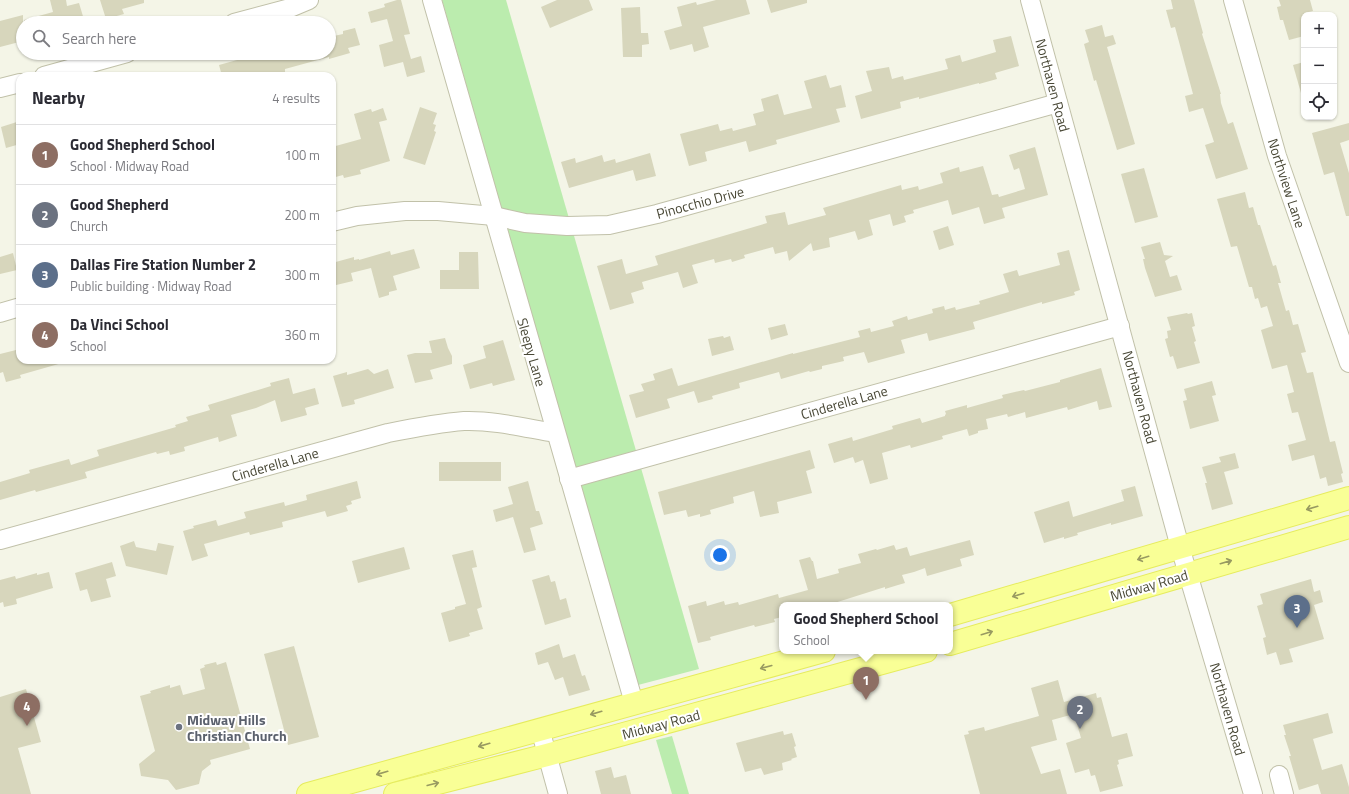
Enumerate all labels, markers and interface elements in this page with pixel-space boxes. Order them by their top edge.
map controls [1301,12,1337,120]
button: + [1301,12,1337,48]
search box [16,16,336,60]
icon: search [30,27,52,49]
text: Search here [62,27,136,50]
street label: Northaven Road [1030,36,1076,134]
button: − [1301,48,1337,84]
button: locate [1301,84,1337,120]
text: Nearby [32,85,85,111]
text: 4 results [272,88,320,108]
text: Good Shepherd School [70,133,215,156]
street label: Northview Lane [1263,136,1311,230]
text: 1 [41,145,49,165]
text: 100 m [284,145,320,165]
text: School · Midway Road [70,156,189,176]
street label: Pinocchio Drive [654,180,746,224]
text: Good Shepherd [70,193,169,216]
text: 2 [41,205,49,225]
text: 200 m [284,205,320,225]
text: Church [70,216,108,236]
text: Dallas Fire Station Number 2 [70,253,256,276]
text: 3 [41,265,49,285]
text: 300 m [284,265,320,285]
text: Public building · Midway Road [70,276,232,296]
text: Da Vinci School [70,313,169,336]
street label: Sleepy Lane [512,315,552,389]
text: 4 [41,325,49,345]
text: 360 m [284,325,320,345]
text: School [70,336,106,356]
street label: Northaven Road [1117,348,1163,446]
street label: Cinderella Lane [798,380,890,424]
street label: Cinderella Lane [229,442,321,486]
one-way arrow [1306,505,1319,512]
your location [710,545,730,565]
one-way arrow [1137,555,1150,562]
one-way arrow [1219,558,1232,565]
street label: Midway Road [1108,564,1190,606]
one-way arrow [1012,592,1025,599]
pin: 3 [1284,595,1310,628]
popup [779,602,953,654]
text: Good Shepherd School [793,607,939,630]
one-way arrow [981,629,994,636]
text: School [793,630,830,650]
street label: Northaven Road [1205,660,1251,758]
one-way arrow [760,664,773,671]
pin: 1 [853,667,879,700]
pin: 4 [14,693,40,726]
pin: 2 [1067,696,1093,729]
street label: Midway Road [620,704,702,744]
place label: Midway Hills Christian Church [187,709,287,746]
one-way arrow [590,710,603,717]
marker: Midway Hills Christian Church [174,722,184,732]
one-way arrow [478,742,491,749]
one-way arrow [376,770,389,778]
one-way arrow [426,780,439,788]

